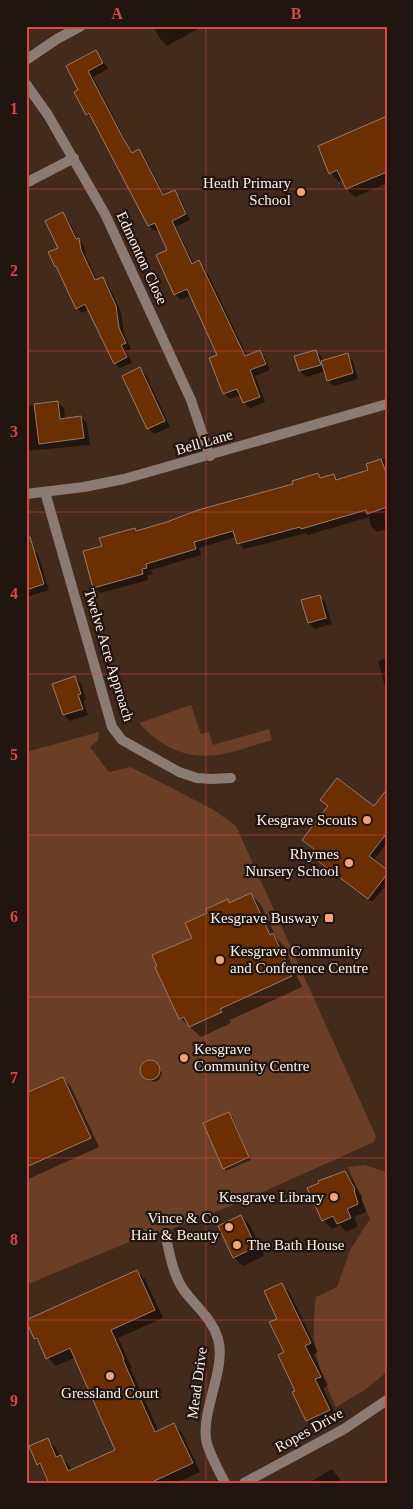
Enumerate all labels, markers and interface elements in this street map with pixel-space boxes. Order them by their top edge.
text: A [111,5,123,22]
text: B [291,5,302,22]
text: 1 [10,100,18,117]
place label: Heath Primary School [203,175,292,208]
marker: Heath Primary School [295,186,307,198]
street label: Edmonton Close [114,209,171,307]
text: 2 [10,262,18,279]
text: 3 [10,423,18,440]
street label: Bell Lane [174,426,235,458]
text: 4 [10,585,18,602]
street label: Twelve Acre Approach [81,587,137,724]
text: 5 [10,746,18,763]
place label: Kesgrave Scouts [257,812,357,828]
marker: Kesgrave Scouts [361,814,373,826]
place label: Rhymes Nursery School [245,846,339,879]
marker: Rhymes Nursery School [343,857,355,869]
text: 6 [10,908,18,925]
place label: Kesgrave Busway [210,910,319,926]
marker: Kesgrave Busway [323,912,335,924]
place label: Kesgrave Community and Conference Centre [230,943,369,976]
marker: Kesgrave Community and Conference Centre [214,954,226,966]
place label: Kesgrave Community Centre [194,1041,310,1074]
marker: Kesgrave Community Centre [178,1052,190,1064]
text: 7 [10,1069,18,1086]
place label: Kesgrave Library [219,1189,324,1205]
marker: Kesgrave Library [328,1191,340,1203]
place label: Vince & Co Hair & Beauty [131,1210,219,1243]
marker: Vince & Co Hair & Beauty [223,1221,235,1233]
text: 8 [10,1231,18,1248]
place label: The Bath House [247,1237,345,1253]
marker: The Bath House [231,1239,243,1251]
street label: Mead Drive [184,1346,210,1420]
marker: Gressland Court [104,1370,116,1382]
place label: Gressland Court [61,1385,160,1401]
text: 9 [10,1392,18,1409]
street label: Ropes Drive [272,1405,346,1455]

